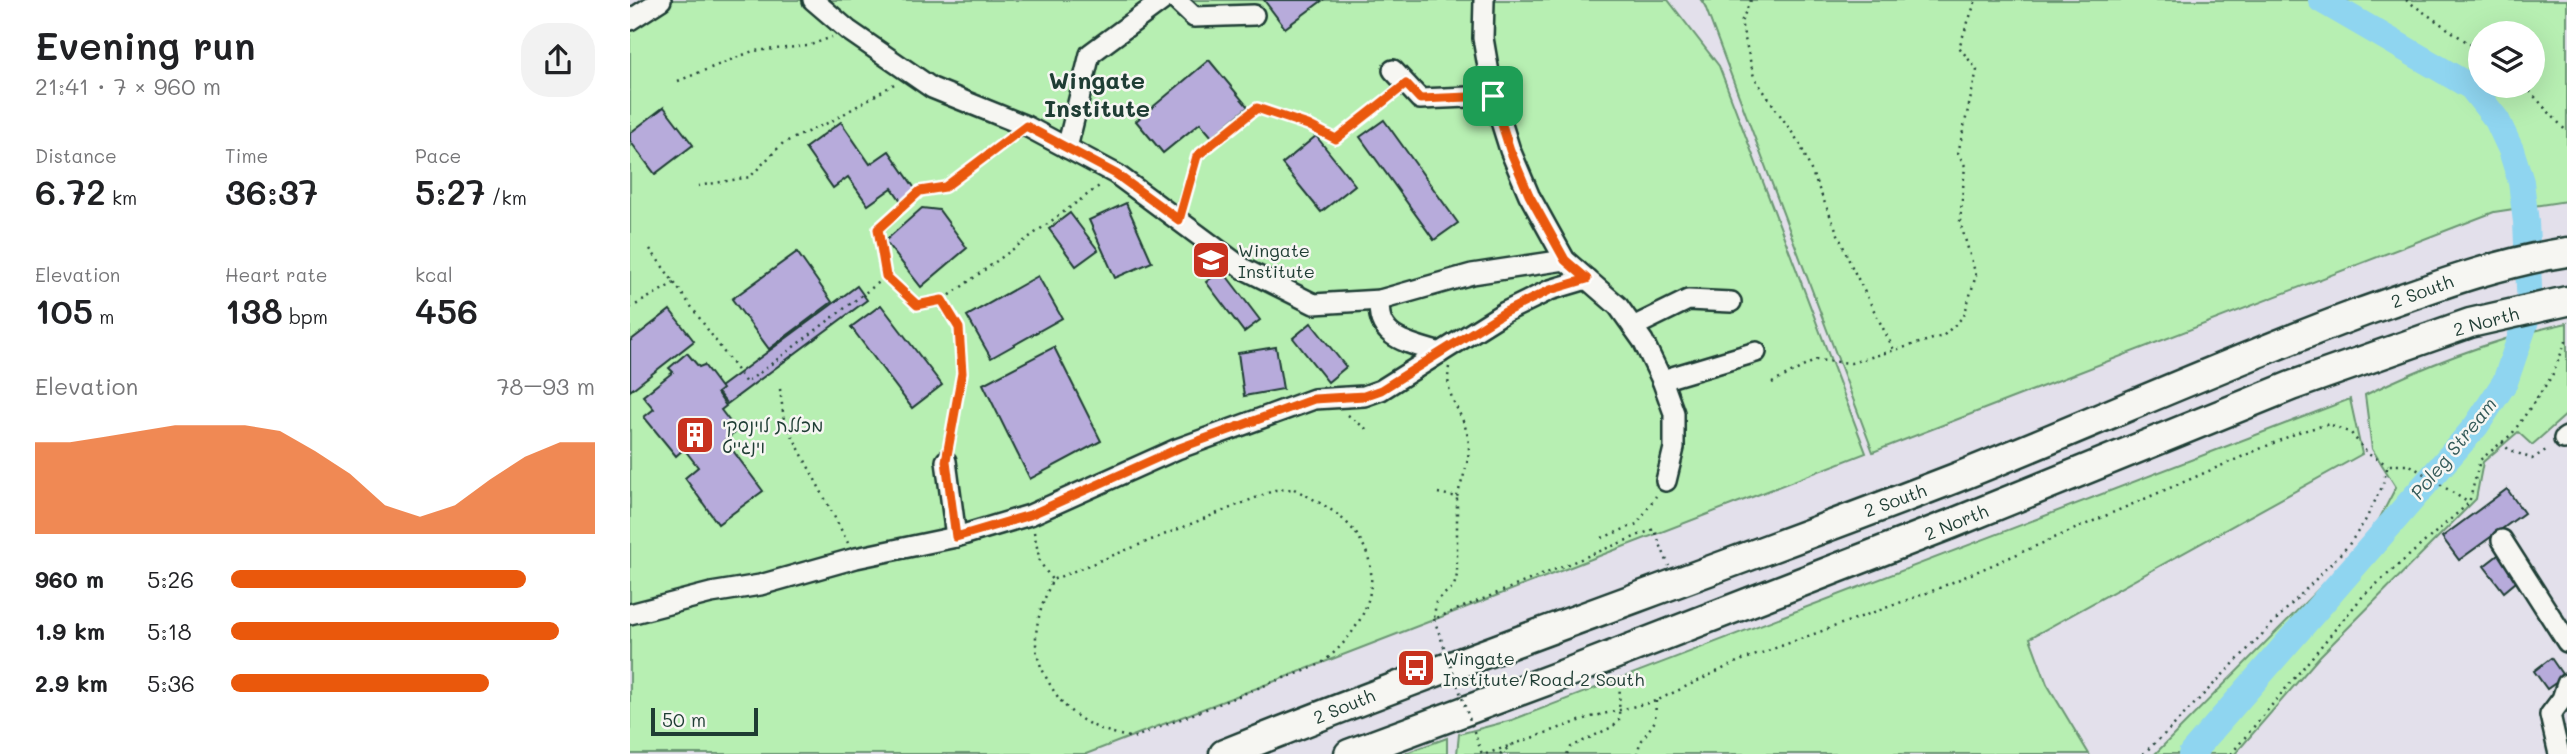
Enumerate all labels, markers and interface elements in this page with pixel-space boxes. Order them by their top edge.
text: Evening run [35,20,256,70]
map controls [2468,21,2545,98]
button: layers [2468,21,2545,98]
button: share [521,23,595,97]
district label: Wingate Institute [1044,64,1150,123]
pin [1463,66,1523,126]
text: 21:41 · 7 × 960 m [35,71,221,101]
icon: arrive [1474,77,1512,115]
text: Distance [35,143,117,168]
text: Time [225,143,268,168]
text: Pace [415,143,461,168]
text: 6.72 [35,168,106,214]
text: 36:37 [225,168,318,214]
text: 5:27 [415,168,486,214]
text: km [106,185,137,210]
text: /km [486,185,527,210]
place label: Wingate Institute [1238,238,1315,283]
school or university icon: Wingate Institute [1190,239,1232,281]
text: Elevation [35,262,120,287]
text: Heart rate [225,262,328,287]
text: kcal [415,262,453,287]
street label: 2 South [2388,269,2456,313]
text: 105 [35,287,93,333]
text: 138 [225,287,283,333]
text: 456 [415,287,478,333]
street label: 2 North [2451,301,2521,341]
text: m [93,304,114,329]
text: bpm [283,304,328,329]
text: Elevation [35,371,138,401]
text: 78–93 m [497,371,595,401]
water label: Poleg Stream [2404,392,2502,504]
place label: מכללת לוינסקי וינגייט [722,413,823,458]
building icon: מכללת לוינסקי וינגייט [674,414,716,456]
street label: 2 South [1861,478,1929,522]
street label: 2 North [1921,498,1991,546]
text: 960 m [35,564,104,594]
text: 5:26 [147,564,194,594]
text: 1.9 km [35,616,105,646]
text: 5:18 [147,616,192,646]
place label: Wingate Institute/Road 2 South [1443,646,1644,691]
bus stop icon: Wingate Institute/Road 2 South [1395,647,1437,689]
text: 2.9 km [35,668,108,698]
text: 5:36 [147,668,195,698]
street label: 2 South [1310,683,1378,729]
scale bar [651,705,758,737]
text: 50 m [662,707,706,732]

